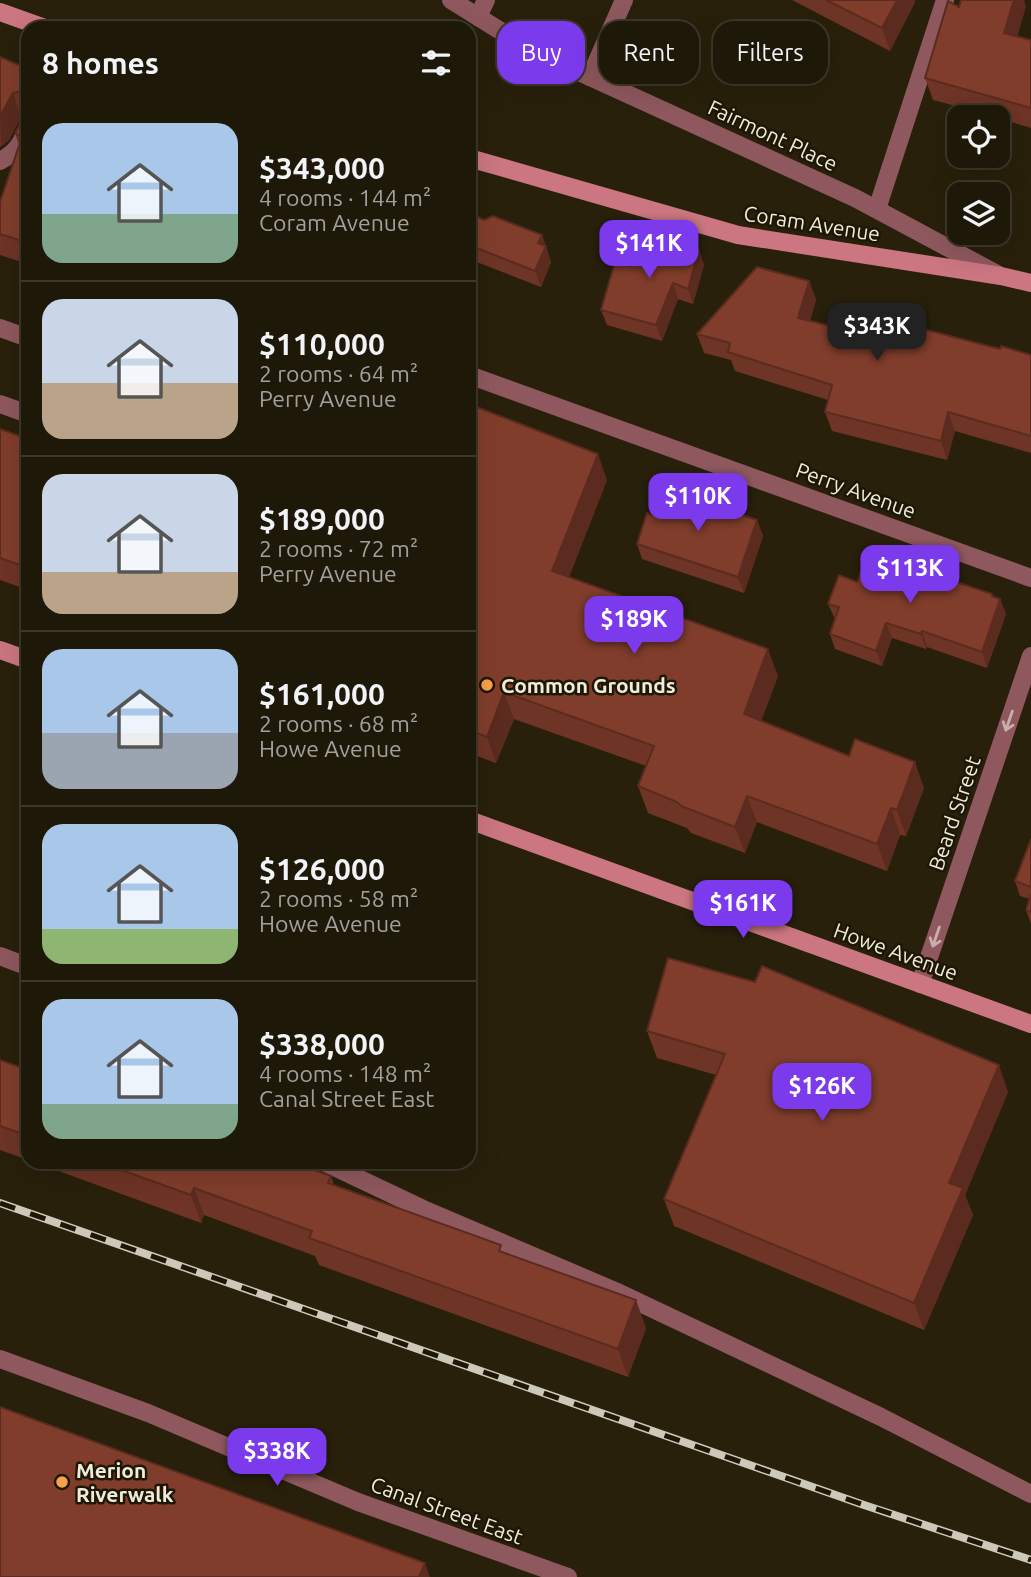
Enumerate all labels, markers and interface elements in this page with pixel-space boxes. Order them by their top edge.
chip: Buy [497,21,585,84]
chip: Rent [599,21,699,84]
chip: Filters [713,21,828,84]
icon: filters [417,44,455,82]
text: 8 homes [42,46,159,80]
street label: Fairmont Place [705,95,841,175]
map controls [947,105,1010,245]
button: locate [947,105,1010,168]
icon: home [98,151,182,235]
text: $343,000 [259,151,385,185]
button: layers [947,182,1010,245]
text: 4 rooms · 144 m² [259,185,431,210]
street label: Coram Avenue [742,200,882,246]
text: Coram Avenue [259,210,410,235]
pin: $141K [600,220,698,280]
text: $141K [615,230,683,255]
pin: $343K [828,304,926,363]
text: $343K [843,313,911,338]
icon: home [98,327,182,411]
text: $110,000 [259,327,385,361]
text: 2 rooms · 64 m² [259,361,418,386]
text: Perry Avenue [259,386,397,411]
street label: Perry Avenue [793,457,919,523]
pin: $110K [649,474,747,533]
text: $110K [664,483,732,508]
icon: home [98,502,182,586]
text: $189,000 [259,502,385,536]
text: 2 rooms · 72 m² [259,536,418,561]
pin: $113K [861,546,959,605]
text: $113K [876,555,944,580]
text: Perry Avenue [259,561,397,586]
pin: $189K [585,596,683,656]
text: $189K [600,606,668,631]
place label: Common Grounds [501,673,676,697]
icon: home [98,677,182,761]
text: $161,000 [259,677,385,711]
marker: Common Grounds [479,677,495,693]
one-way arrow [1002,710,1015,732]
text: 2 rooms · 68 m² [259,711,418,736]
text: Howe Avenue [259,736,402,761]
street label: Beard Street [923,753,985,873]
icon: home [98,852,182,936]
text: $126,000 [259,852,385,886]
pin: $161K [694,880,792,940]
text: 2 rooms · 58 m² [259,886,418,911]
text: $161K [709,890,777,915]
text: Howe Avenue [259,911,402,936]
street label: Howe Avenue [831,917,961,985]
one-way arrow [929,925,942,947]
icon: home [98,1027,182,1111]
text: $338,000 [259,1027,385,1061]
text: 4 rooms · 148 m² [259,1061,431,1086]
pin: $126K [773,1064,871,1123]
text: $126K [788,1073,856,1098]
text: Canal Street East [259,1086,434,1111]
pin: $338K [228,1428,326,1488]
text: $338K [243,1438,311,1463]
place label: Merion Riverwalk [76,1458,174,1506]
street label: Canal Street East [368,1471,526,1549]
marker: Merion Riverwalk [54,1474,70,1490]

